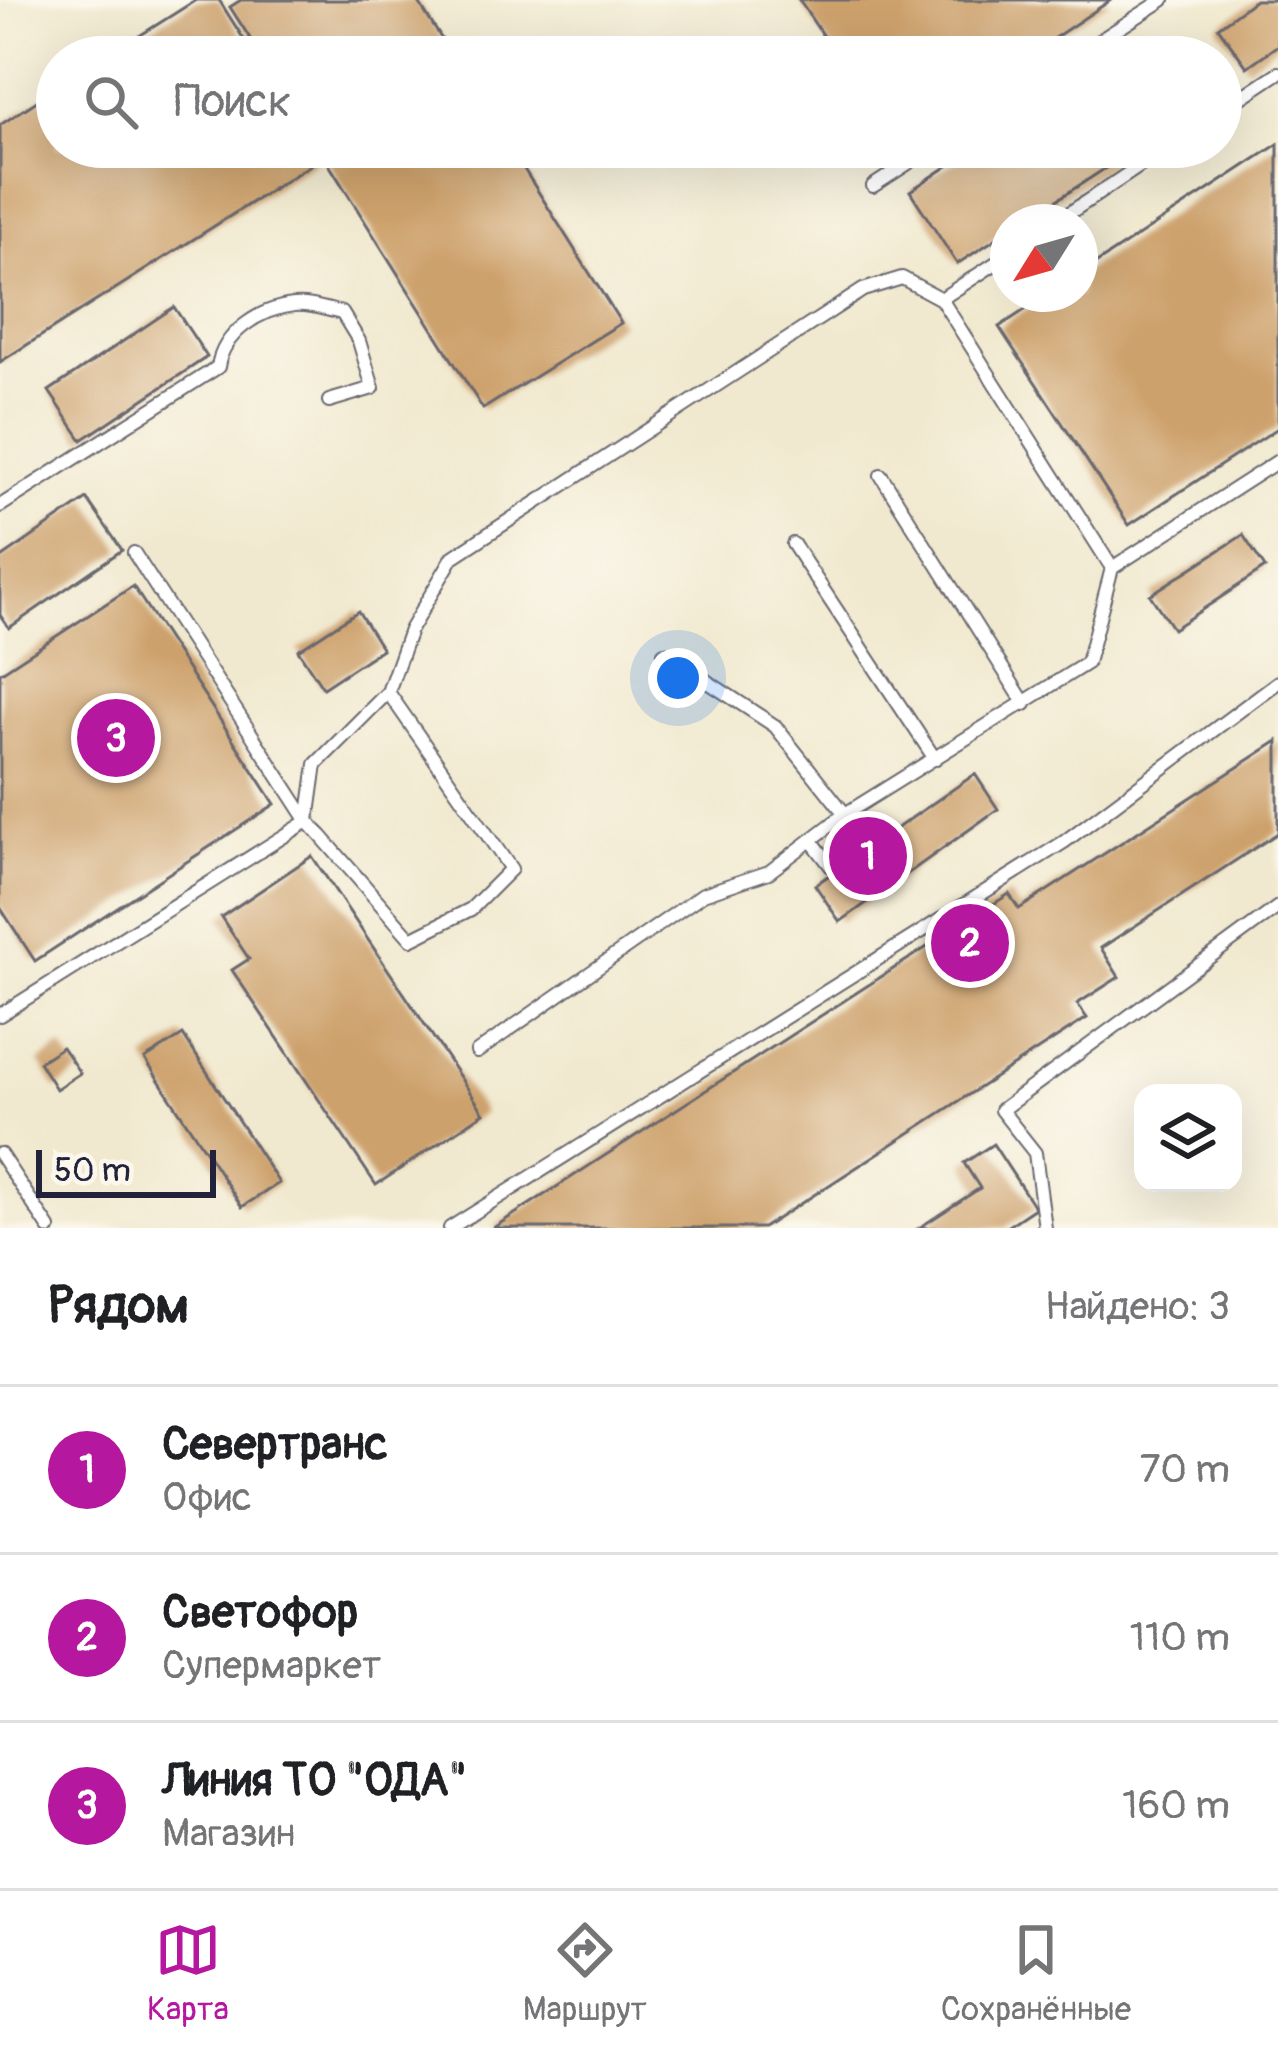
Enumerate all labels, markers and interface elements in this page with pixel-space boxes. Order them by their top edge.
search box [36,36,1242,168]
icon: search [78,69,144,135]
text: Поиск [174,74,291,130]
north arrow [990,204,1098,312]
your location [648,648,708,708]
pin: 3 [77,693,155,783]
pin: 1 [829,811,907,901]
pin: 2 [931,898,1009,988]
map controls [1134,1084,1242,1192]
button: layers [1134,1084,1242,1192]
scale bar [36,1144,216,1197]
text: 50 m [54,1150,131,1191]
text: Рядом [48,1274,189,1338]
text: Найдено: 3 [1045,1282,1230,1331]
text: Севертранс [162,1417,388,1473]
text: 1 [79,1445,95,1494]
text: 70 m [1140,1445,1230,1494]
text: Офис [162,1473,251,1522]
text: Светофор [162,1585,358,1641]
text: 2 [76,1613,98,1662]
text: 110 m [1130,1613,1230,1662]
text: Супермаркет [162,1641,381,1690]
text: Линия ТО "ОДА" [162,1753,467,1809]
text: 3 [76,1781,98,1830]
text: 160 m [1122,1781,1230,1830]
text: Магазин [162,1809,295,1858]
tab: Карта [147,1917,229,2030]
tab: Маршрут [523,1917,647,2030]
tab: Сохранённые [941,1917,1131,2030]

